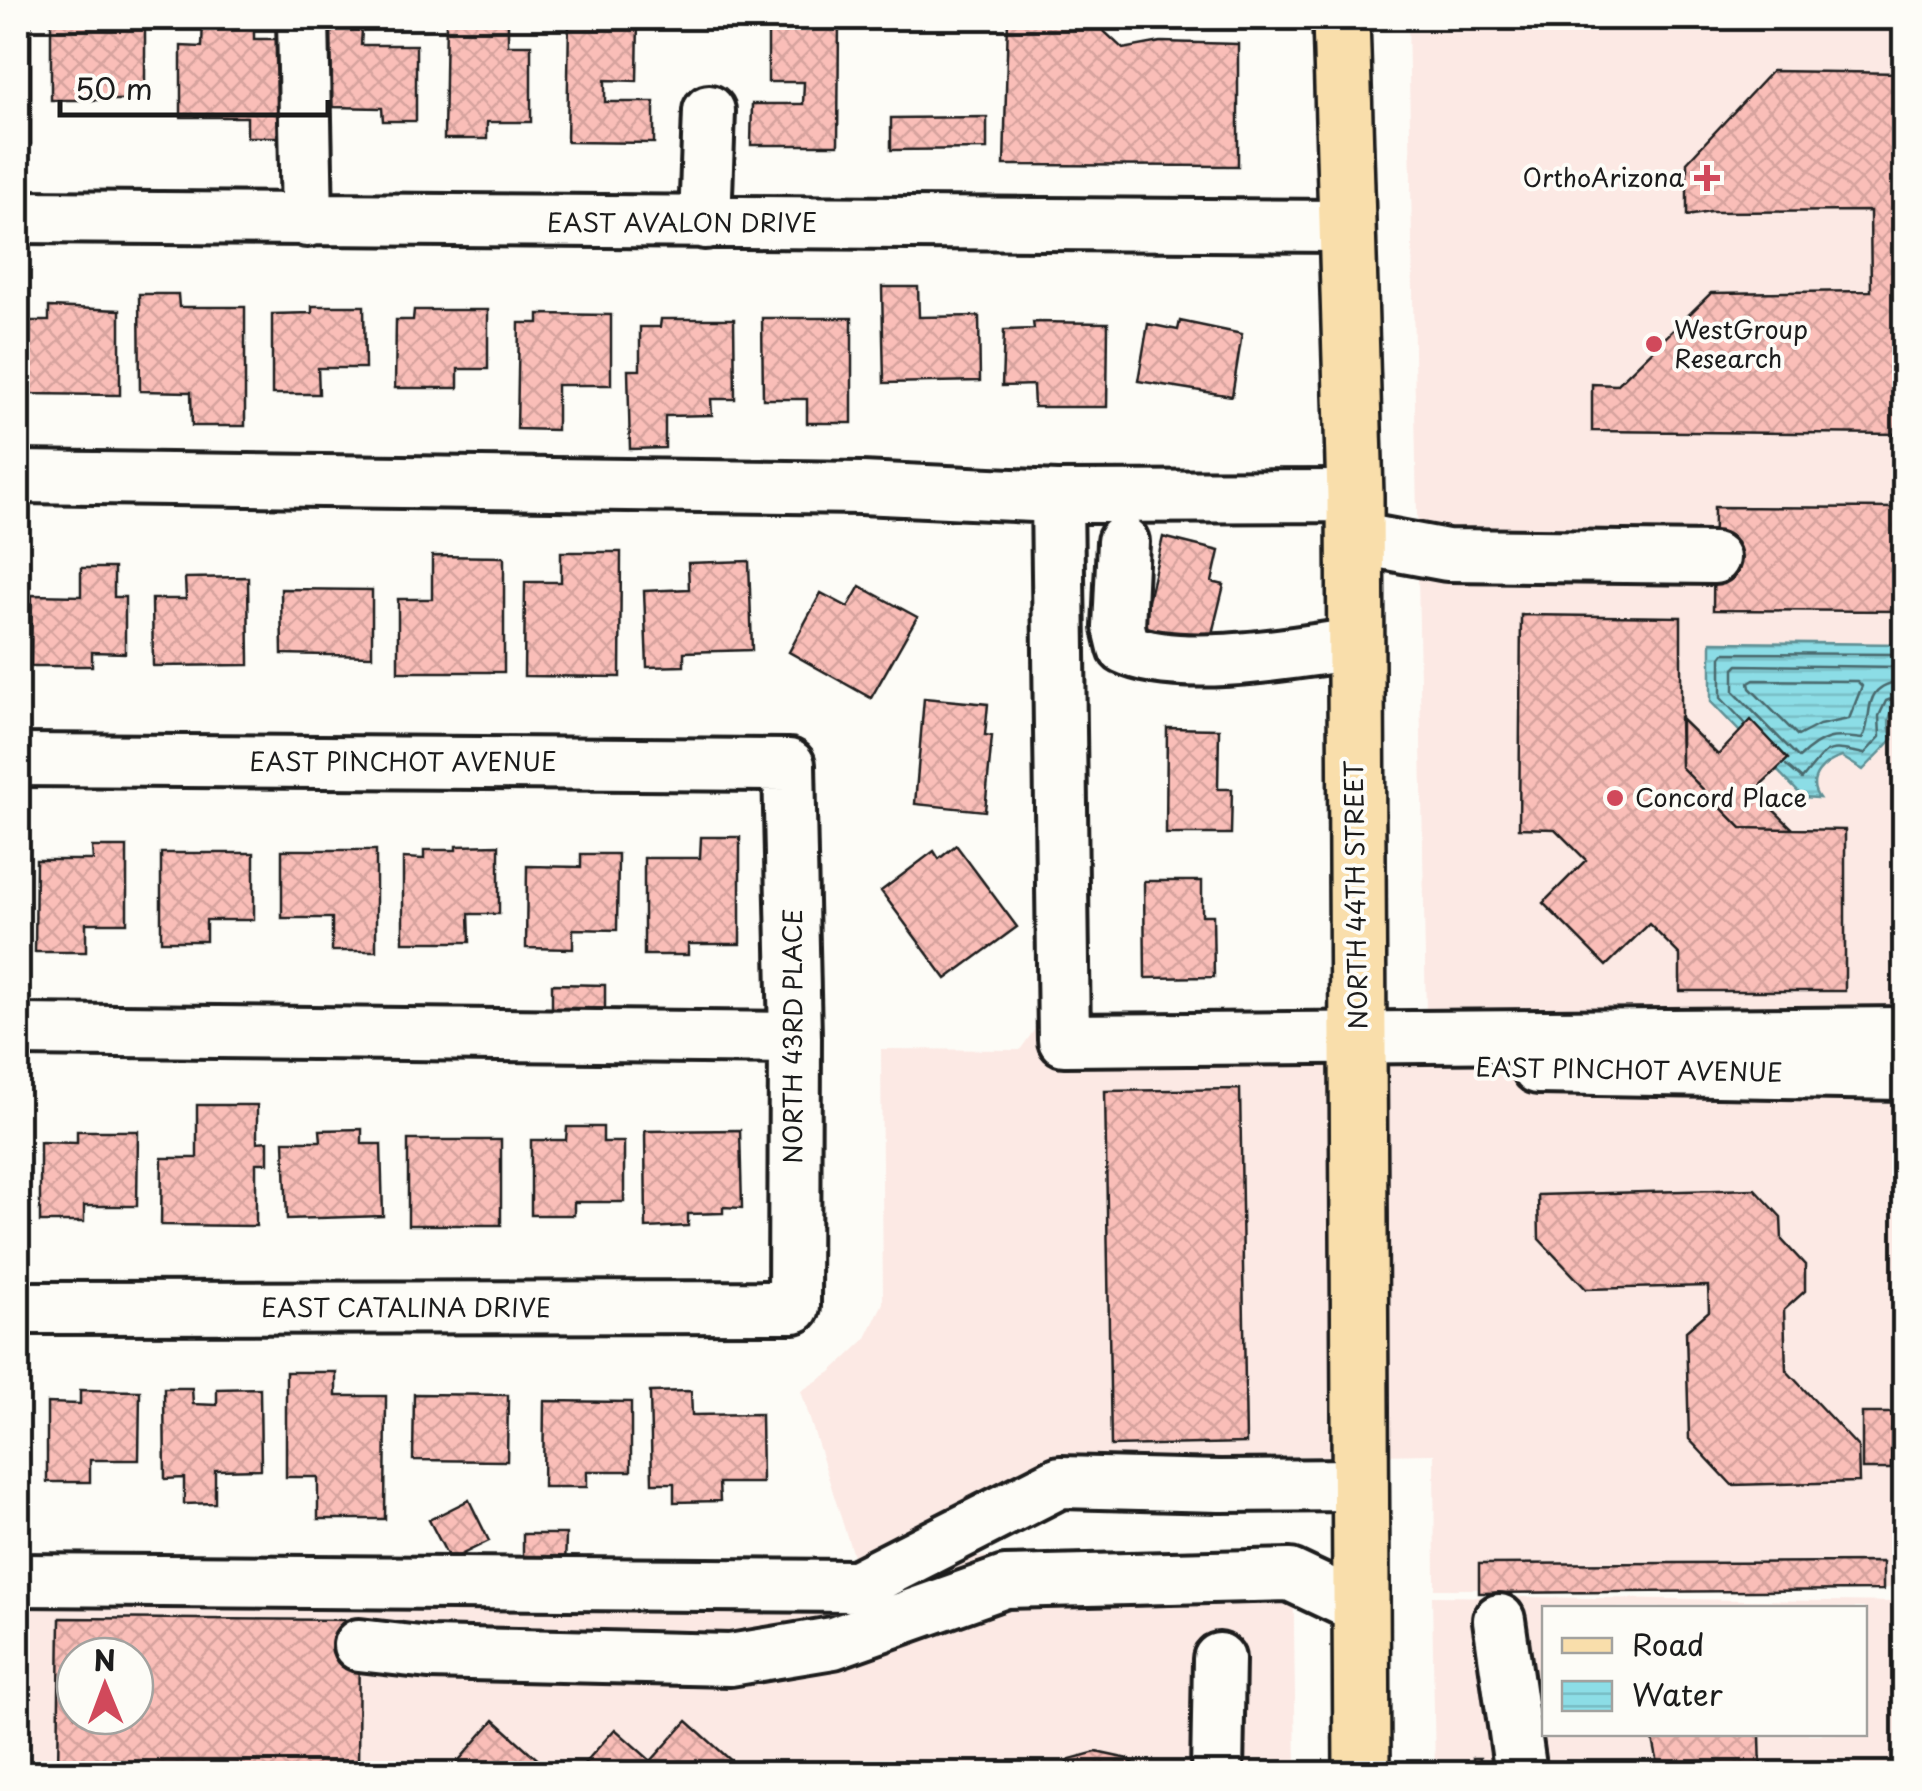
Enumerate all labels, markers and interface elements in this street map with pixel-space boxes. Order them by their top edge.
scale bar [60,55,328,117]
text: 50 m [75,65,153,110]
place label: OrthoArizona [1523,158,1684,196]
marker: OrthoArizona [1694,165,1720,191]
street label: EAST AVALON DRIVE [547,203,817,241]
place label: WestGroup Research [1674,310,1808,377]
marker: WestGroup Research [1643,333,1665,355]
street label: EAST PINCHOT AVENUE [249,742,557,780]
street label: NORTH 44TH STREET [1334,760,1376,1030]
place label: Concord Place [1635,778,1807,816]
marker: Concord Place [1604,787,1626,809]
street label: NORTH 43RD PLACE [773,908,811,1164]
street label: EAST PINCHOT AVENUE [1475,1047,1783,1091]
street label: EAST CATALINA DRIVE [261,1288,551,1326]
legend [1542,1606,1867,1736]
text: Road [1632,1621,1705,1666]
north arrow [55,1636,155,1736]
text: N [93,1638,116,1681]
text: Water [1632,1671,1723,1716]

